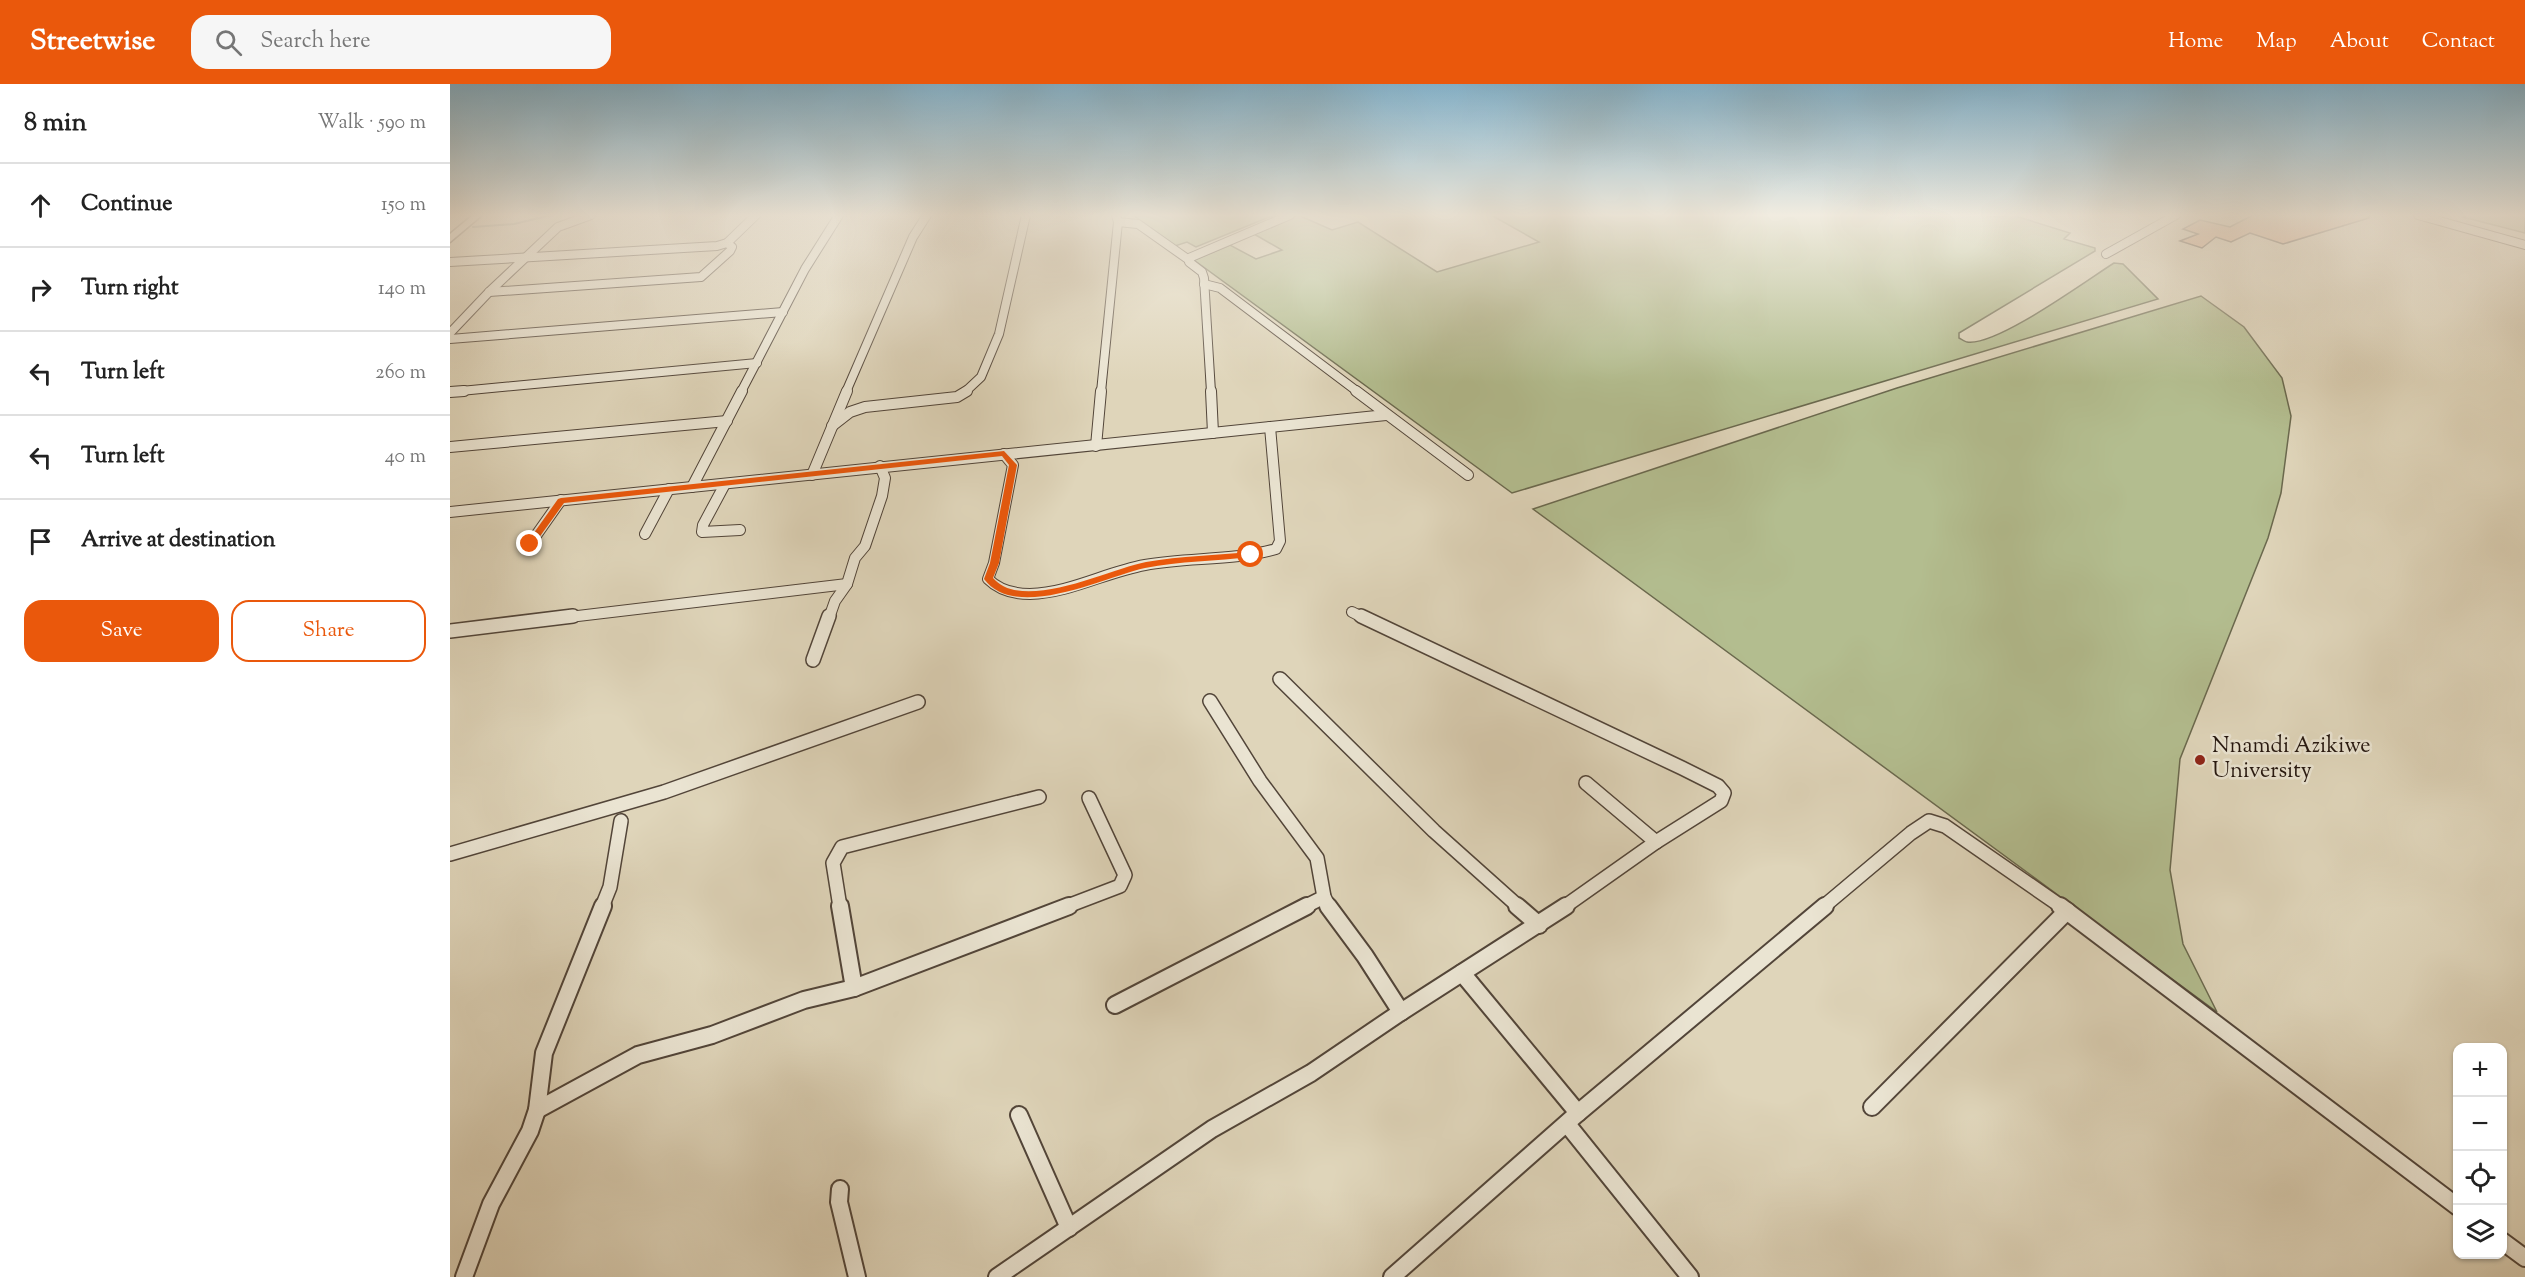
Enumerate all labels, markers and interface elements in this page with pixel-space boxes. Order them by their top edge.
search box [191,15,611,69]
text: Streetwise [30,22,155,62]
icon: search [212,26,245,59]
text: Search here [260,26,371,58]
text: Home [2168,27,2223,57]
text: Map [2256,27,2297,57]
text: About [2330,27,2389,57]
text: Contact [2422,27,2495,57]
text: 8 min [24,105,87,142]
text: Walk · 590 m [318,109,426,138]
icon: ahead [24,189,57,222]
text: Continue [81,189,172,221]
text: 150 m [381,191,426,220]
icon: right [24,273,57,306]
text: Turn right [81,273,178,305]
text: 140 m [378,275,426,304]
icon: left [24,357,57,390]
text: Turn left [81,357,164,389]
text: 260 m [375,359,426,388]
icon: left [24,441,57,474]
text: Turn left [81,441,164,473]
text: 40 m [385,443,426,472]
icon: arrive [24,525,57,558]
text: Arrive at destination [81,525,276,557]
route end [516,530,542,556]
route start [1237,541,1263,567]
button: Save [24,600,219,662]
button: Share [231,600,426,662]
place label: Nnamdi Azikiwe University [2212,731,2371,788]
marker: Nnamdi Azikiwe University [2193,753,2207,767]
map controls [2453,1043,2507,1259]
button: + [2453,1043,2507,1097]
button: − [2453,1097,2507,1151]
button: locate [2453,1151,2507,1205]
button: layers [2453,1205,2507,1259]

